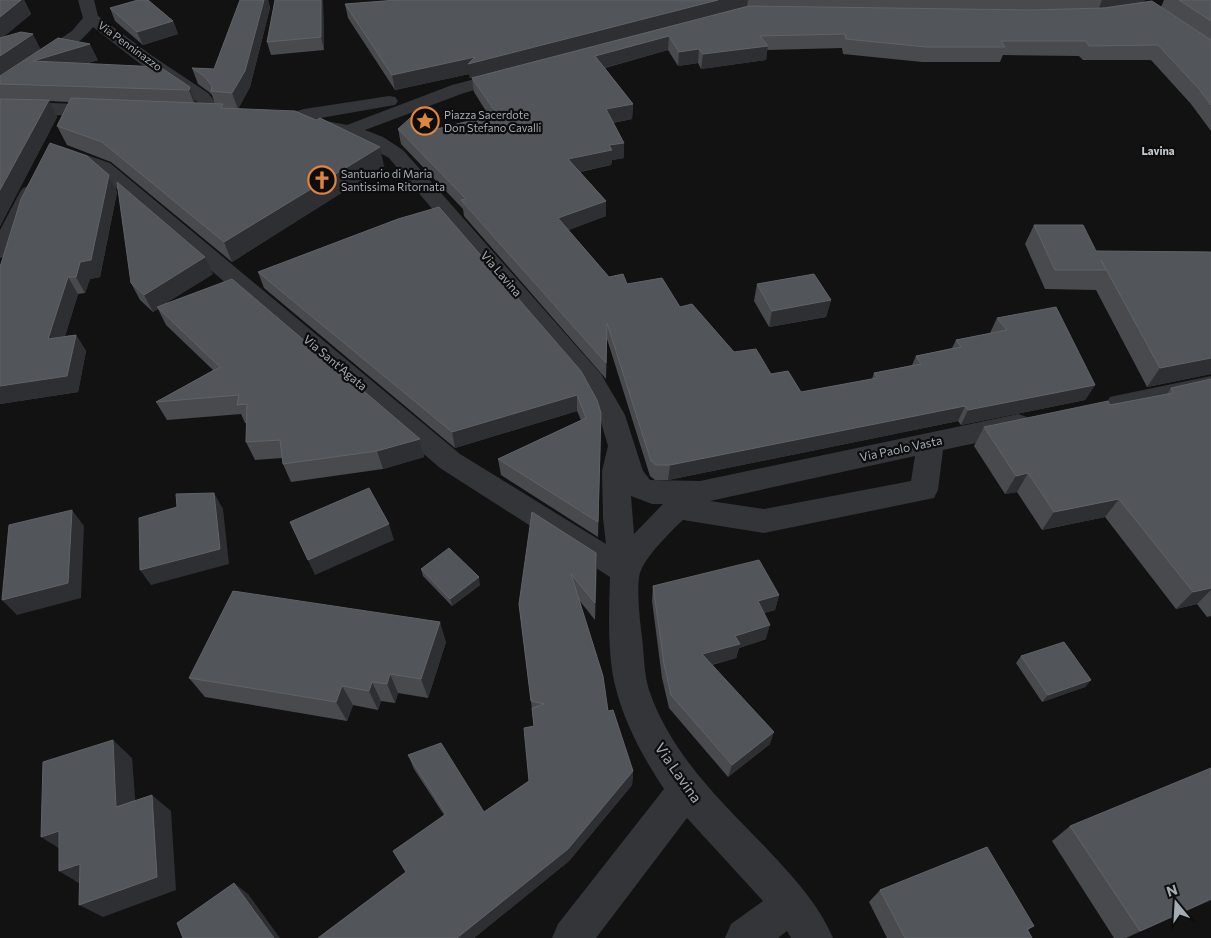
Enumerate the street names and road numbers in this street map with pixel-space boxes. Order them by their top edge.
street label: Via Penninazzo [96,18,165,73]
street label: Via Lavina [478,248,525,299]
street label: Via Sant'Agata [301,332,370,393]
street label: Via Paolo Vasta [858,432,943,464]
street label: Via Lavina [652,739,706,806]

